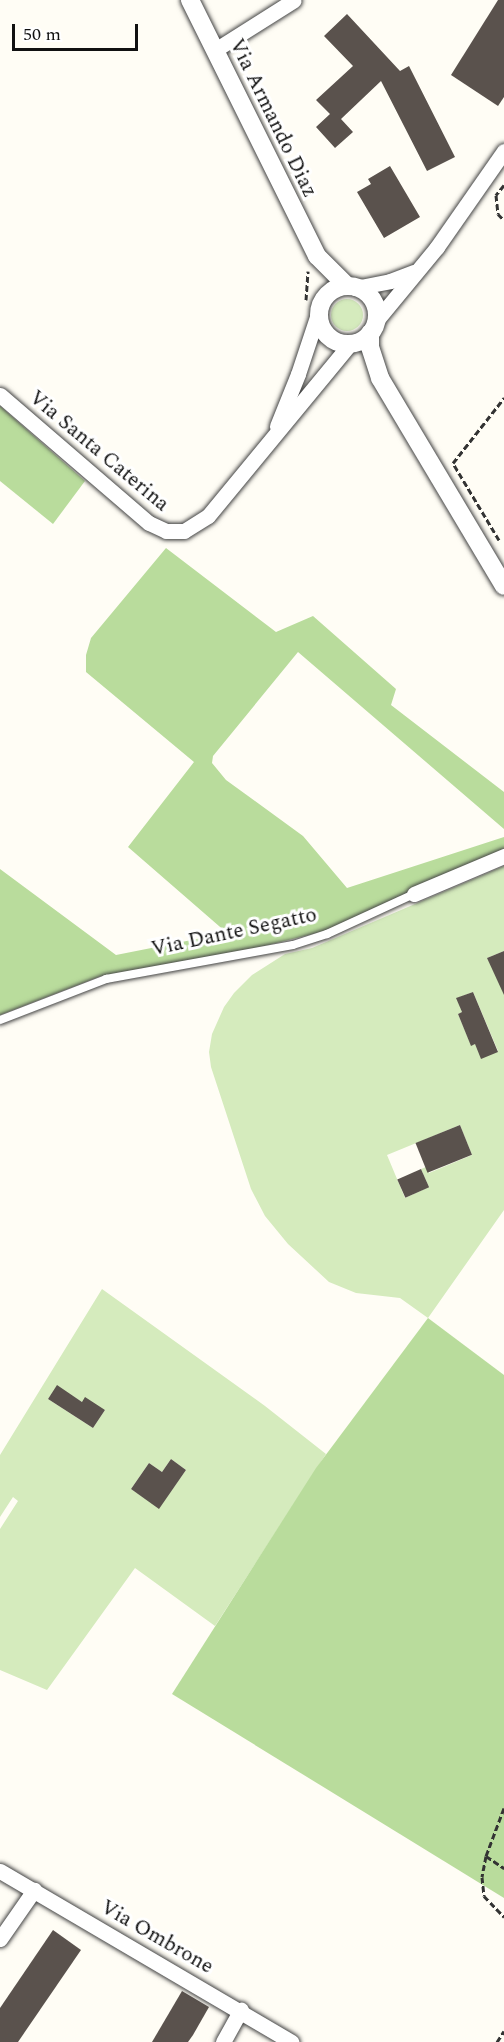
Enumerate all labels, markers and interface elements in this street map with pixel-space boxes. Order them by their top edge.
scale bar [15,12,141,50]
text: 50 m [23,21,61,48]
street label: Via Armando Diaz [224,34,322,202]
street label: Via Santa Caterina [24,385,174,517]
street label: Via Dante Segatto [149,902,319,962]
street label: Via Ombrone [96,1895,218,1979]

